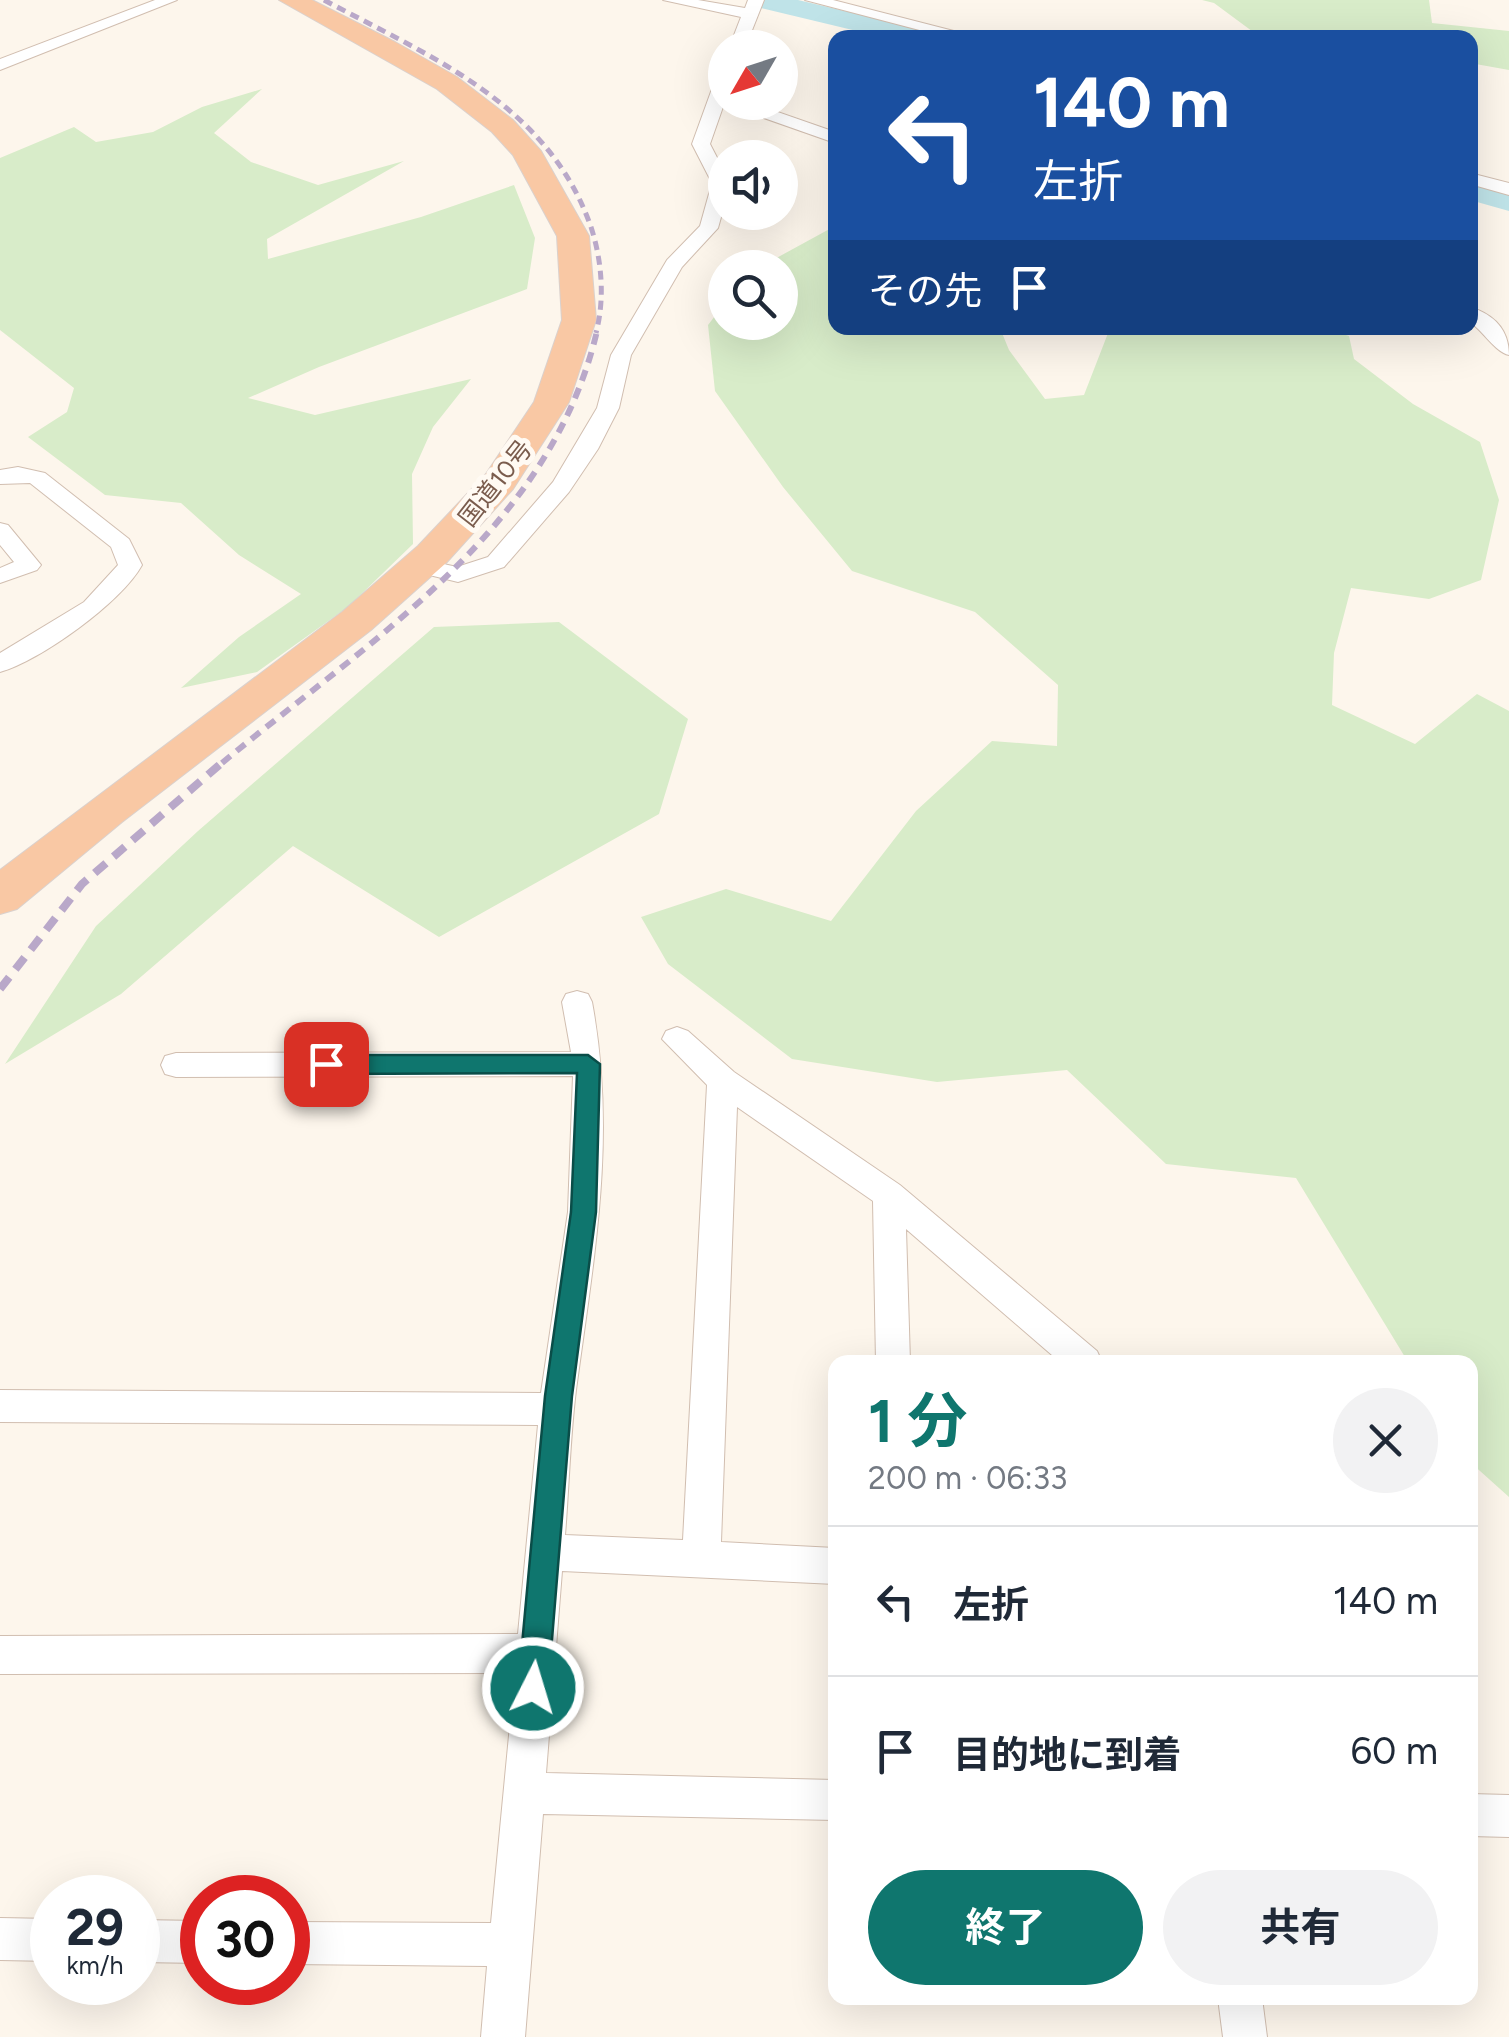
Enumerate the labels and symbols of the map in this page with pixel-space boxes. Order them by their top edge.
north arrow [708,30,798,120]
street label: 国道10号 [452,434,538,532]
pin [284,1022,369,1107]
position arrow [481,1636,585,1740]
speed limit sign: 30 [180,1875,310,2005]

